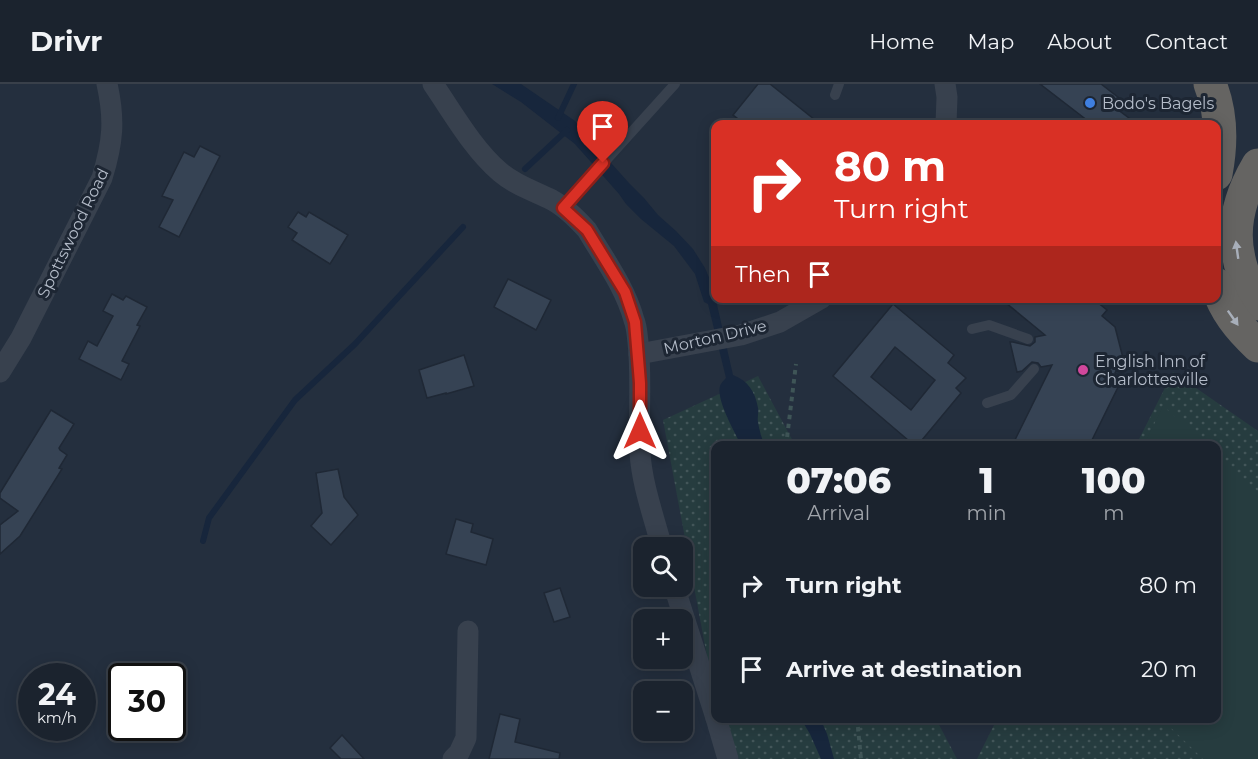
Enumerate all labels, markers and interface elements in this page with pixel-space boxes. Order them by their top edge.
text: Drivr [30,24,102,58]
text: Home [869,29,934,54]
text: Map [967,29,1014,54]
text: About [1047,29,1112,54]
text: Contact [1145,29,1228,54]
place label: Bodo's Bagels [1102,94,1214,113]
marker: Bodo's Bagels [1083,96,1097,110]
pin [577,101,628,163]
icon: arrive [586,110,619,143]
text: 80 m [834,140,946,192]
icon: right [735,144,813,222]
street label: Spottswood Road [33,165,113,301]
text: Turn right [834,192,969,225]
one-way arrow [1233,240,1242,259]
icon: arrive [803,258,836,291]
text: Then [735,261,791,288]
one-way arrow [1227,310,1239,326]
street label: Morton Drive [662,316,768,358]
place label: English Inn of Charlottesville [1095,352,1208,389]
marker: English Inn of Charlottesville [1076,363,1090,377]
position arrow [608,399,672,463]
text: 07:06 [786,458,891,502]
text: 1 [979,458,994,502]
text: 100 [1082,458,1146,502]
text: Arrival [807,501,870,525]
text: min [966,501,1007,525]
text: m [1103,501,1124,525]
map controls [633,537,693,741]
button: search [633,537,693,597]
icon: right [735,569,768,602]
text: Turn right [786,572,901,599]
text: 80 m [1139,572,1197,599]
button: + [633,609,693,669]
icon: arrive [735,653,768,686]
text: Arrive at destination [786,656,1022,683]
text: 20 m [1141,656,1197,683]
speed limit sign: 30 [108,663,186,741]
text: 24 [38,676,76,713]
button: − [633,681,693,741]
text: km/h [37,708,77,727]

